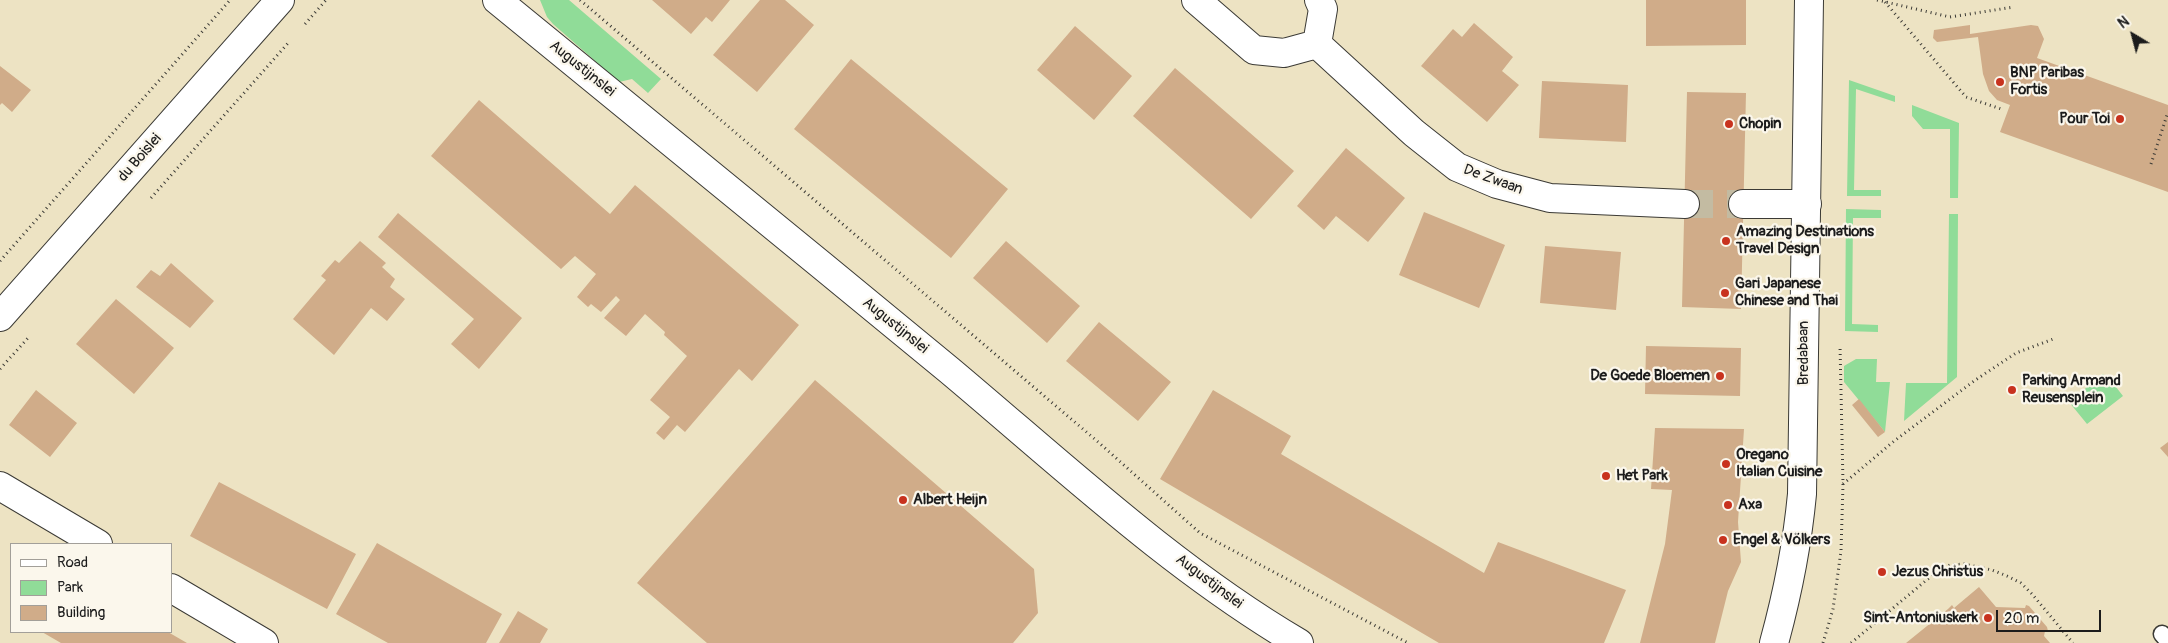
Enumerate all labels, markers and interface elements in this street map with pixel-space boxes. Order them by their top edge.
north arrow [2108,10,2158,60]
text: N [2115,13,2133,32]
street label: Augustijnslei [545,37,619,101]
place label: BNP Paribas Fortis [2010,64,2084,99]
marker: BNP Paribas Fortis [1994,76,2006,88]
place label: Pour Toi [2059,110,2110,128]
marker: Pour Toi [2114,113,2126,125]
place label: Chopin [1739,115,1782,133]
marker: Chopin [1723,118,1735,130]
street label: du Boislei [114,130,166,186]
street label: De Zwaan [1461,161,1525,199]
place label: Amazing Destinations Travel Design [1736,223,1874,258]
marker: Amazing Destinations Travel Design [1720,235,1732,247]
place label: Gari Japanese Chinese and Thai [1735,275,1838,310]
marker: Gari Japanese Chinese and Thai [1719,287,1731,299]
street label: Augustijnslei [858,294,932,358]
street label: Bredabaan [1795,321,1813,385]
place label: De Goede Bloemen [1590,367,1710,385]
marker: De Goede Bloemen [1714,370,1726,382]
place label: Parking Armand Reusensplein [2022,372,2121,407]
marker: Parking Armand Reusensplein [2006,384,2018,396]
place label: Oregano Italian Cuisine [1736,446,1822,481]
marker: Oregano Italian Cuisine [1720,458,1732,470]
place label: Het Park [1616,467,1668,485]
marker: Het Park [1600,470,1612,482]
place label: Albert Heijn [913,491,987,509]
marker: Albert Heijn [897,494,909,506]
place label: Axa [1738,496,1762,514]
marker: Axa [1722,499,1734,511]
place label: Engel & Völkers [1733,531,1830,549]
marker: Engel & Völkers [1717,534,1729,546]
legend [10,543,172,633]
street label: Augustijnslei [1172,551,1246,613]
text: Road [57,553,88,572]
place label: Jezus Christus [1892,563,1983,581]
marker: Jezus Christus [1876,566,1888,578]
text: Park [57,578,83,597]
scale bar [1998,600,2103,632]
text: Building [57,603,105,622]
place label: Sint-Antoniuskerk [1863,609,1978,627]
text: 20 m [2004,609,2039,628]
marker: Sint-Antoniuskerk [1982,612,1994,624]

